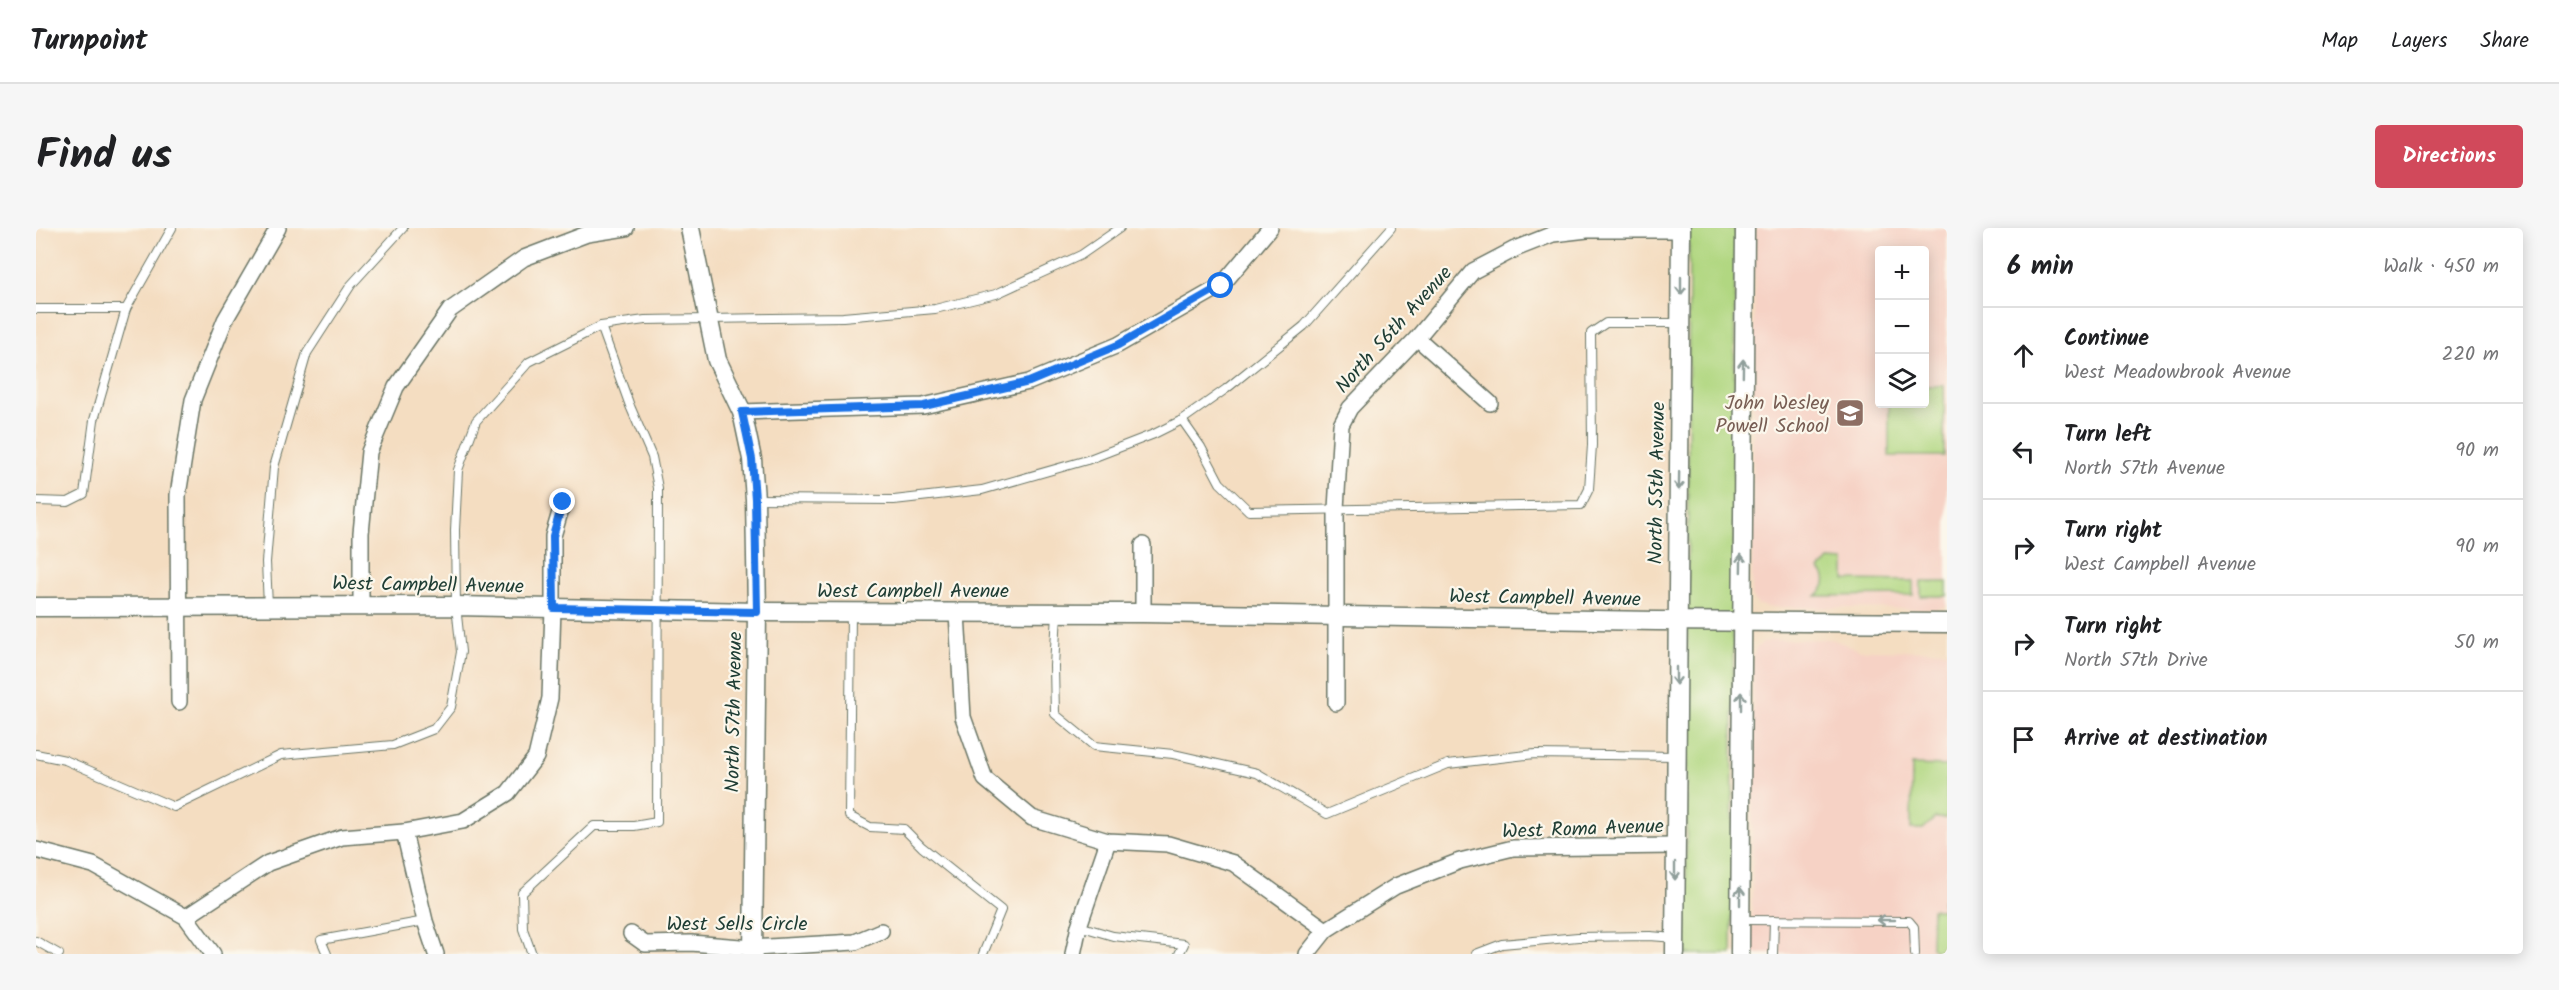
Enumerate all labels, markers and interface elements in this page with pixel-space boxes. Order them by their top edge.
text: Turnpoint [30,19,148,64]
text: Map [2321,25,2358,58]
text: Layers [2391,25,2447,58]
text: Share [2480,25,2529,58]
text: Find us [36,123,172,190]
button: Directions [2375,125,2523,188]
map controls [1875,246,1929,408]
button: + [1875,246,1929,300]
text: 6 min [2007,246,2074,288]
text: Walk · 450 m [2383,251,2499,283]
street label: North 56th Avenue [1328,259,1461,402]
route start [1207,272,1233,298]
one-way arrow [1675,276,1687,296]
button: − [1875,300,1929,354]
text: Continue [2064,322,2149,357]
icon: ahead [2007,339,2040,372]
text: 220 m [2442,339,2499,371]
button: layers [1875,354,1929,408]
text: West Meadowbrook Avenue [2064,357,2291,389]
one-way arrow [1738,358,1749,378]
place label: John Wesley Powell School [1716,388,1830,443]
school or university icon: John Wesley Powell School [1834,397,1866,429]
street label: North 55th Avenue [1641,401,1675,565]
text: Turn left [2064,418,2151,453]
icon: left [2007,435,2040,468]
text: 90 m [2455,435,2499,467]
text: North 57th Avenue [2064,453,2225,485]
one-way arrow [1673,471,1684,491]
route end [549,488,575,514]
text: Turn right [2064,514,2162,549]
icon: right [2007,531,2040,564]
text: 90 m [2455,531,2499,563]
text: West Campbell Avenue [2064,549,2256,581]
one-way arrow [1736,553,1747,573]
street label: West Campbell Avenue [332,568,524,604]
street label: West Campbell Avenue [817,576,1009,608]
street label: West Campbell Avenue [1449,581,1641,617]
text: Turn right [2064,610,2162,645]
icon: right [2007,627,2040,660]
text: 50 m [2454,627,2499,659]
street label: North 57th Avenue [718,631,752,793]
text: North 57th Drive [2064,645,2208,677]
one-way arrow [1670,666,1682,686]
one-way arrow [1735,691,1747,711]
text: Arrive at destination [2064,722,2267,757]
icon: arrive [2007,723,2040,756]
street label: West Roma Avenue [1502,811,1665,849]
one-way arrow [1669,861,1681,881]
one-way arrow [1734,886,1746,906]
street label: West Sells Circle [666,909,808,941]
one-way arrow [1876,914,1896,926]

